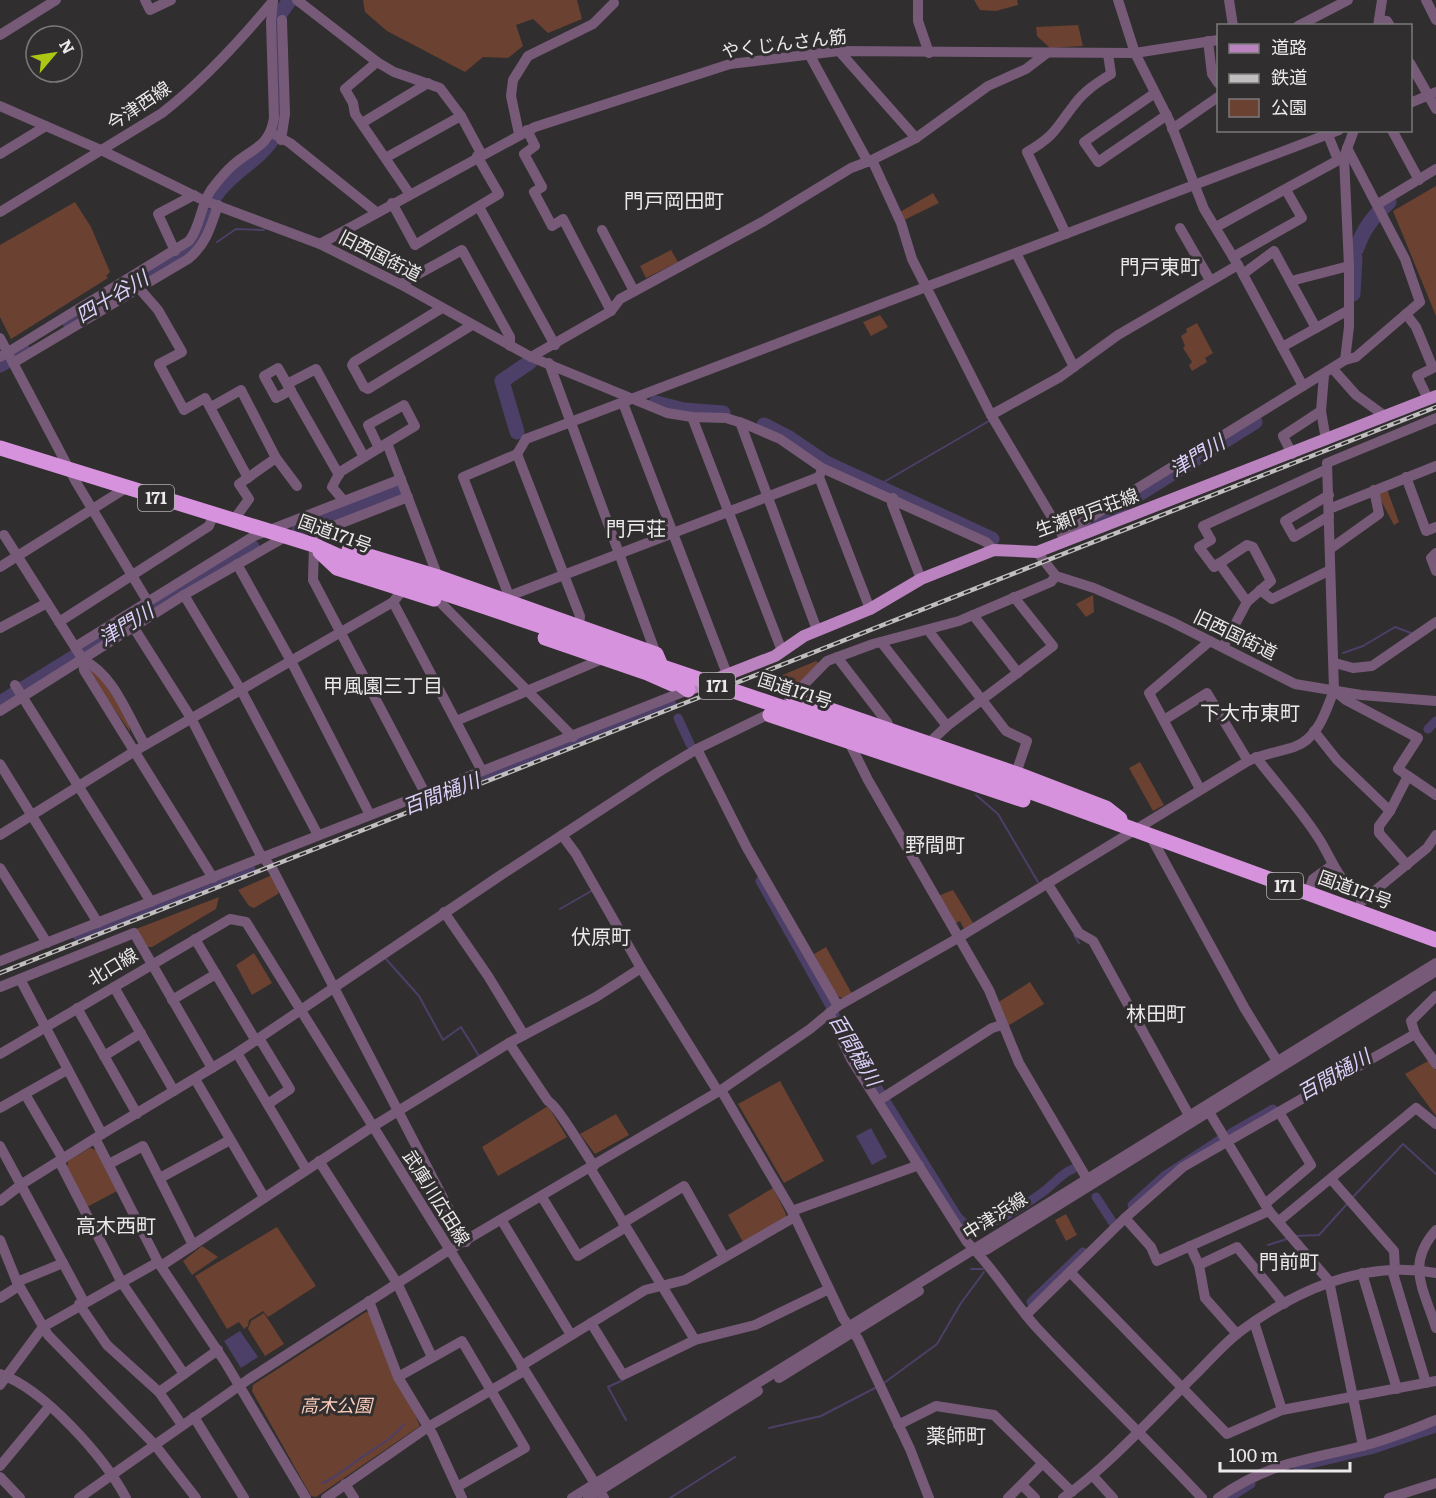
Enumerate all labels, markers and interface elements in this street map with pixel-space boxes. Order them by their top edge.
street label: やくじんさん筋 [720,21,848,64]
north arrow [24,24,84,84]
legend [1217,24,1412,132]
text: 道路 [1271,33,1307,60]
text: N [54,35,82,58]
text: 鉄道 [1271,63,1307,90]
street label: 今津西線 [101,73,176,136]
text: 公園 [1271,93,1307,120]
district label: 門戸岡田町 [624,184,724,214]
street label: 旧西国街道 [334,222,427,287]
district label: 門戸東町 [1120,250,1200,280]
water label: 四十谷川 [69,261,155,329]
water label: 津門川 [1163,425,1231,483]
street label: 生瀬門戸荘線 [1031,480,1142,543]
road number: 171 [138,485,174,511]
street label: 国道171号 [295,507,376,558]
district label: 門戸荘 [606,512,666,542]
water label: 津門川 [92,594,160,652]
street label: 旧西国街道 [1189,602,1282,666]
street label: 国道171号 [755,665,836,714]
district label: 甲風園三丁目 [323,669,443,699]
road number: 171 [699,673,735,699]
district label: 下大市東町 [1200,696,1300,726]
water label: 百間樋川 [398,763,485,820]
district label: 野間町 [905,828,965,858]
street label: 国道171号 [1315,863,1396,914]
road number: 171 [1267,873,1303,899]
district label: 伏原町 [571,920,631,950]
street label: 北口線 [82,940,142,991]
district label: 林田町 [1126,997,1186,1027]
water label: 百間樋川 [823,1007,891,1093]
water label: 百間樋川 [1291,1039,1377,1106]
street label: 武庫川広田線 [397,1144,477,1250]
street label: 中津浜線 [957,1184,1032,1245]
district label: 高木西町 [76,1209,156,1239]
district label: 門前町 [1259,1245,1319,1275]
park label: 高木公園 [300,1391,375,1418]
district label: 薬師町 [926,1419,986,1449]
scale bar [1220,1435,1350,1473]
text: 100 m [1229,1441,1278,1468]

